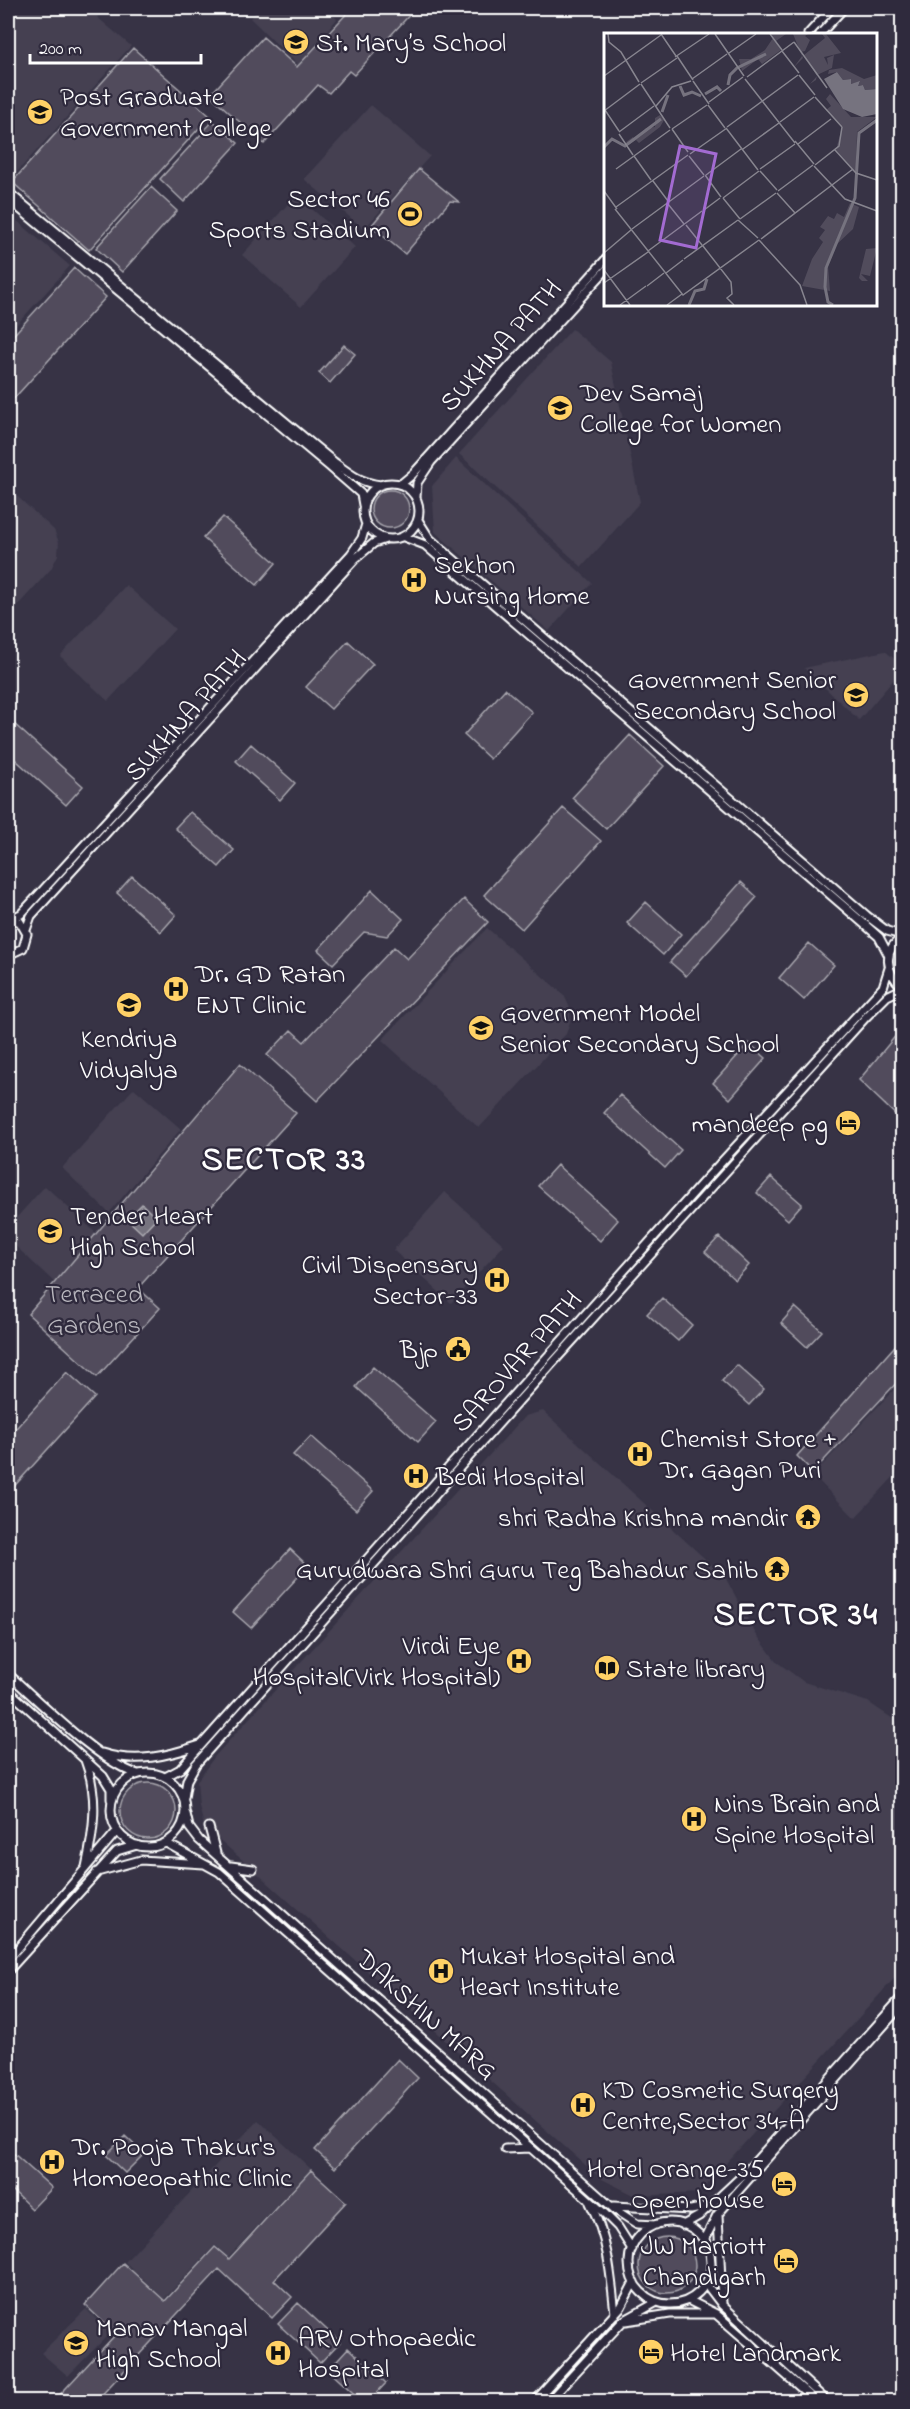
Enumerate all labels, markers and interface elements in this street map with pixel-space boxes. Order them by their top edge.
place label: St. Mary’s School [316,25,506,64]
scale bar [30,27,201,65]
school or university icon: St. Mary’s School [281,27,311,57]
inset map [604,33,877,306]
text: 200 m [39,37,82,63]
place label: Post Graduate Government College [60,79,273,149]
school or university icon: Post Graduate Government College [25,97,55,127]
place label: Sector 46 Sports Stadium [209,181,390,251]
sports icon: Sector 46 Sports Stadium [395,199,425,229]
street label: SUKHNA PATH [432,272,572,422]
place label: Dev Samaj College for Women [579,375,782,445]
school or university icon: Dev Samaj College for Women [545,393,575,423]
place label: Sekhon Nursing Home [434,547,590,617]
hospital icon: Sekhon Nursing Home [399,565,429,595]
street label: SUKHNA PATH [117,642,257,792]
place label: Government Senior Secondary School [628,662,837,732]
school or university icon: Government Senior Secondary School [841,680,871,710]
place label: Dr. GD Ratan ENT Clinic [194,956,345,1026]
hospital icon: Dr. GD Ratan ENT Clinic [161,974,191,1004]
school or university icon: Kendriya Vidyalya [114,990,144,1020]
place label: Government Model Senior Secondary School [500,995,779,1065]
school or university icon: Government Model Senior Secondary School [466,1013,496,1043]
place label: Kendriya Vidyalya [79,1021,178,1091]
place label: mandeep pg [692,1106,828,1145]
hotel icon: mandeep pg [833,1108,863,1138]
district label: SECTOR 33 [201,1137,367,1185]
place label: Tender Heart High School [70,1198,213,1268]
school or university icon: Tender Heart High School [35,1216,65,1246]
place label: Civil Dispensary Sector-33 [302,1247,478,1317]
hospital icon: Civil Dispensary Sector-33 [482,1265,512,1295]
park label: Terraced Gardens [45,1276,143,1346]
street label: SAROVAR PATH [443,1283,592,1442]
place label: Bjp [399,1332,438,1371]
public building icon: Bjp [443,1334,473,1364]
place label: Chemist Store + Dr. Gagan Puri [659,1421,837,1491]
hospital icon: Chemist Store + Dr. Gagan Puri [625,1439,655,1469]
place label: Bedi Hospital [435,1459,584,1498]
hospital icon: Bedi Hospital [401,1461,431,1491]
place label: shri Radha Krishna mandir [498,1500,789,1539]
temple icon: shri Radha Krishna mandir [793,1502,823,1532]
place label: Gurudwara Shri Guru Teg Bahadur Sahib [296,1552,758,1591]
temple icon: Gurudwara Shri Guru Teg Bahadur Sahib [762,1554,792,1584]
district label: SECTOR 34 [713,1592,879,1640]
place label: Virdi Eye Hospital(Virk Hospital) [252,1628,501,1698]
hospital icon: Virdi Eye Hospital(Virk Hospital) [504,1646,534,1676]
place label: State library [626,1651,765,1690]
library icon: State library [592,1653,622,1683]
place label: Nins Brain and Spine Hospital [714,1786,880,1856]
hospital icon: Nins Brain and Spine Hospital [679,1804,709,1834]
place label: Mukat Hospital and Heart Institute [460,1938,675,2008]
street label: DAKSHIN MARG [345,1941,505,2090]
hospital icon: Mukat Hospital and Heart Institute [426,1956,456,1986]
place label: KD Cosmetic Surgery Centre,Sector 34-A [602,2072,839,2142]
hospital icon: KD Cosmetic Surgery Centre,Sector 34-A [568,2090,598,2120]
place label: Dr. Pooja Thakur's Homoeopathic Clinic [71,2129,292,2199]
hospital icon: Dr. Pooja Thakur's Homoeopathic Clinic [37,2147,67,2177]
place label: Hotel Orange-35 Open house [587,2151,765,2221]
hotel icon: Hotel Orange-35 Open house [769,2169,799,2199]
place label: JW Marriott Chandigarh [640,2228,766,2298]
hotel icon: JW Marriott Chandigarh [771,2246,801,2276]
place label: Manav Mangal High School [96,2310,248,2380]
place label: ARV Othopaedic Hospital [298,2320,476,2390]
school or university icon: Manav Mangal High School [61,2328,91,2358]
place label: Hotel Landmark [670,2335,841,2374]
hotel icon: Hotel Landmark [636,2337,666,2367]
hospital icon: ARV Othopaedic Hospital [263,2338,293,2368]

